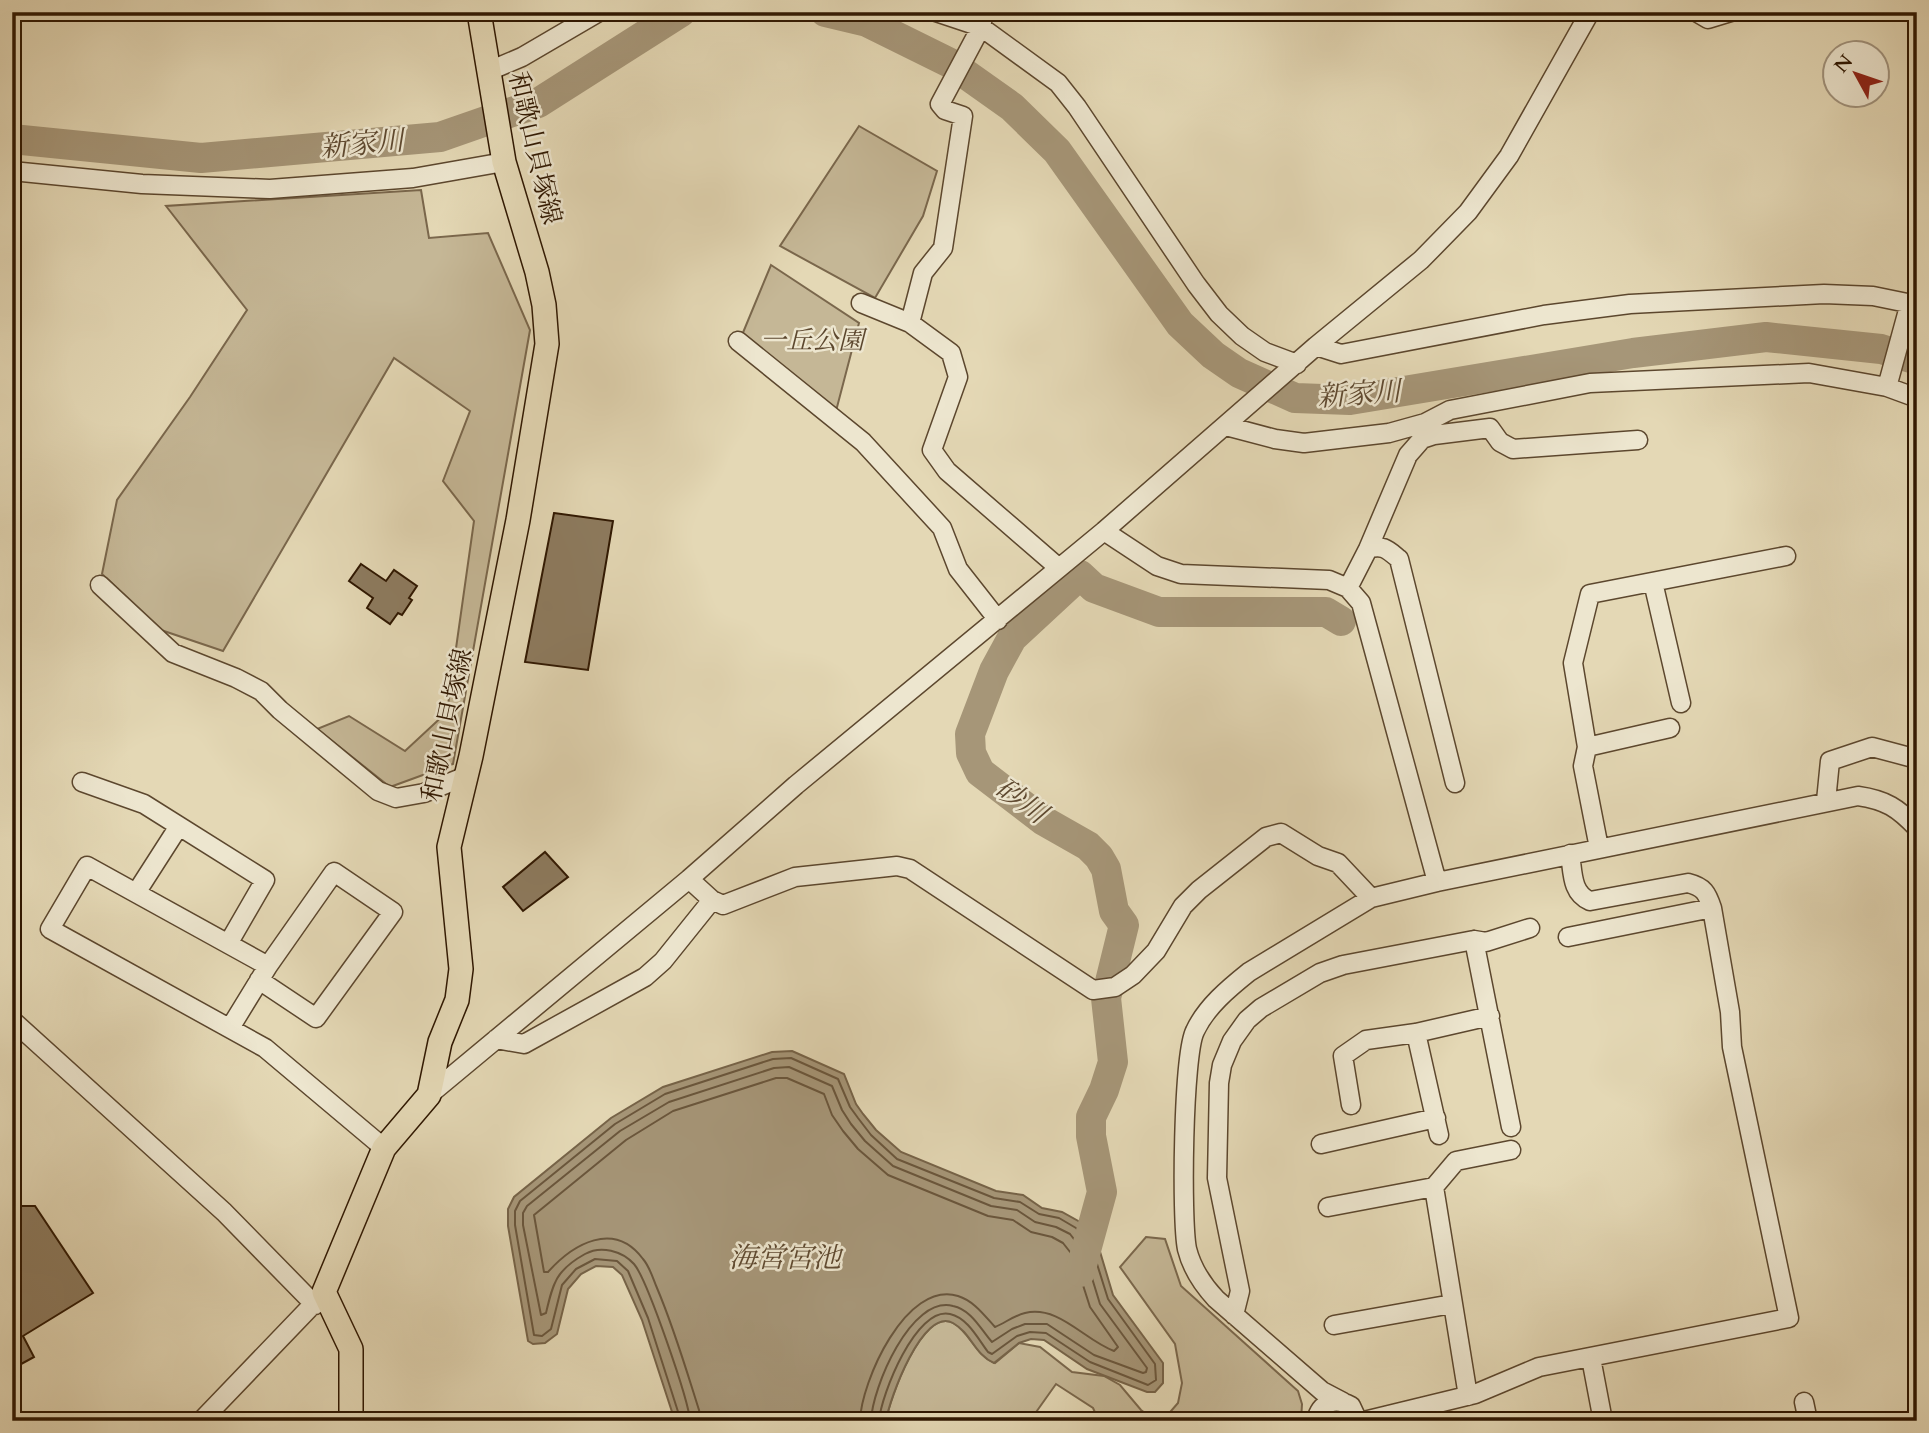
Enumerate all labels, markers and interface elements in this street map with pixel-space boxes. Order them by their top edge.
north arrow [1820,38,1890,108]
text: N [1828,49,1859,78]
street label: 和歌山貝塚線 [500,68,570,228]
water label: 新家川 [318,121,408,167]
park label: 一丘公園 [760,323,868,358]
water label: 新家川 [1316,372,1405,416]
street label: 和歌山貝塚線 [414,645,480,805]
water label: 砂川 [987,769,1057,834]
water label: 海営宮池 [729,1239,844,1277]

